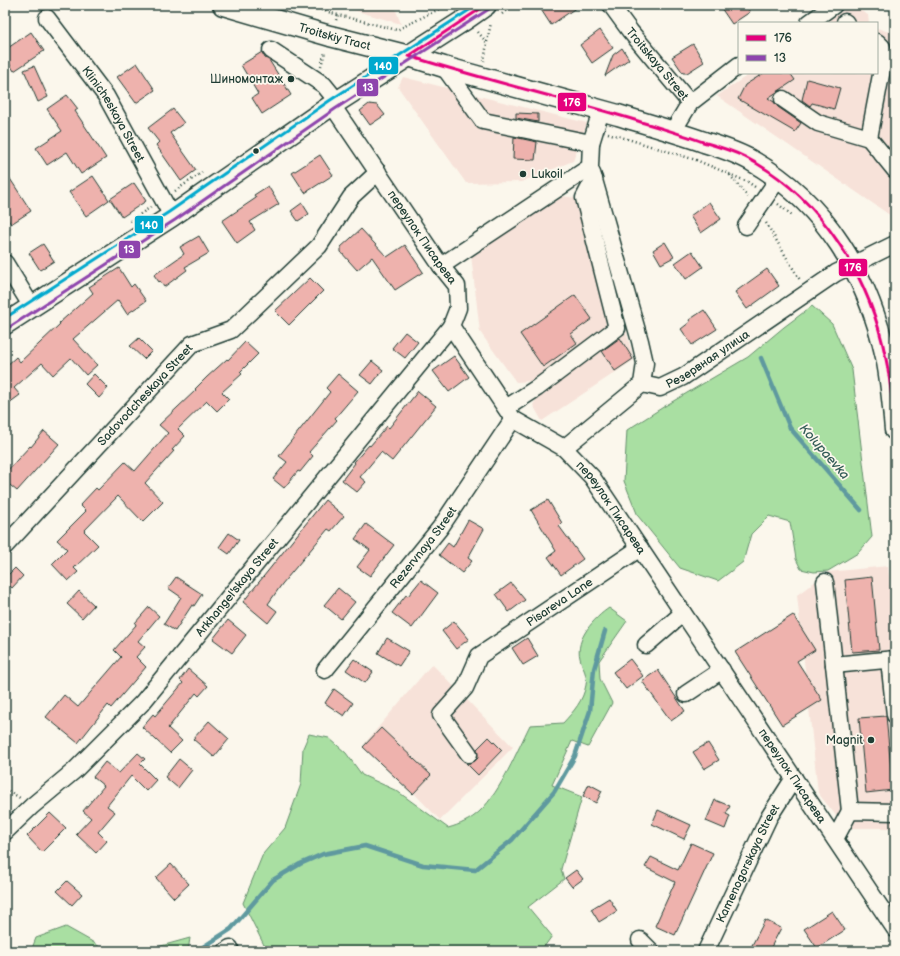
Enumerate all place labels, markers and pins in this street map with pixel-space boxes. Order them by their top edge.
place label: Шиномонтаж [210,72,284,87]
marker: Шиномонтаж [286,74,296,84]
unlabelled marker [251,146,261,156]
place label: Lukoil [531,167,563,182]
marker: Lukoil [518,169,528,179]
place label: Magnit [826,733,863,748]
marker: Magnit [866,735,876,745]

